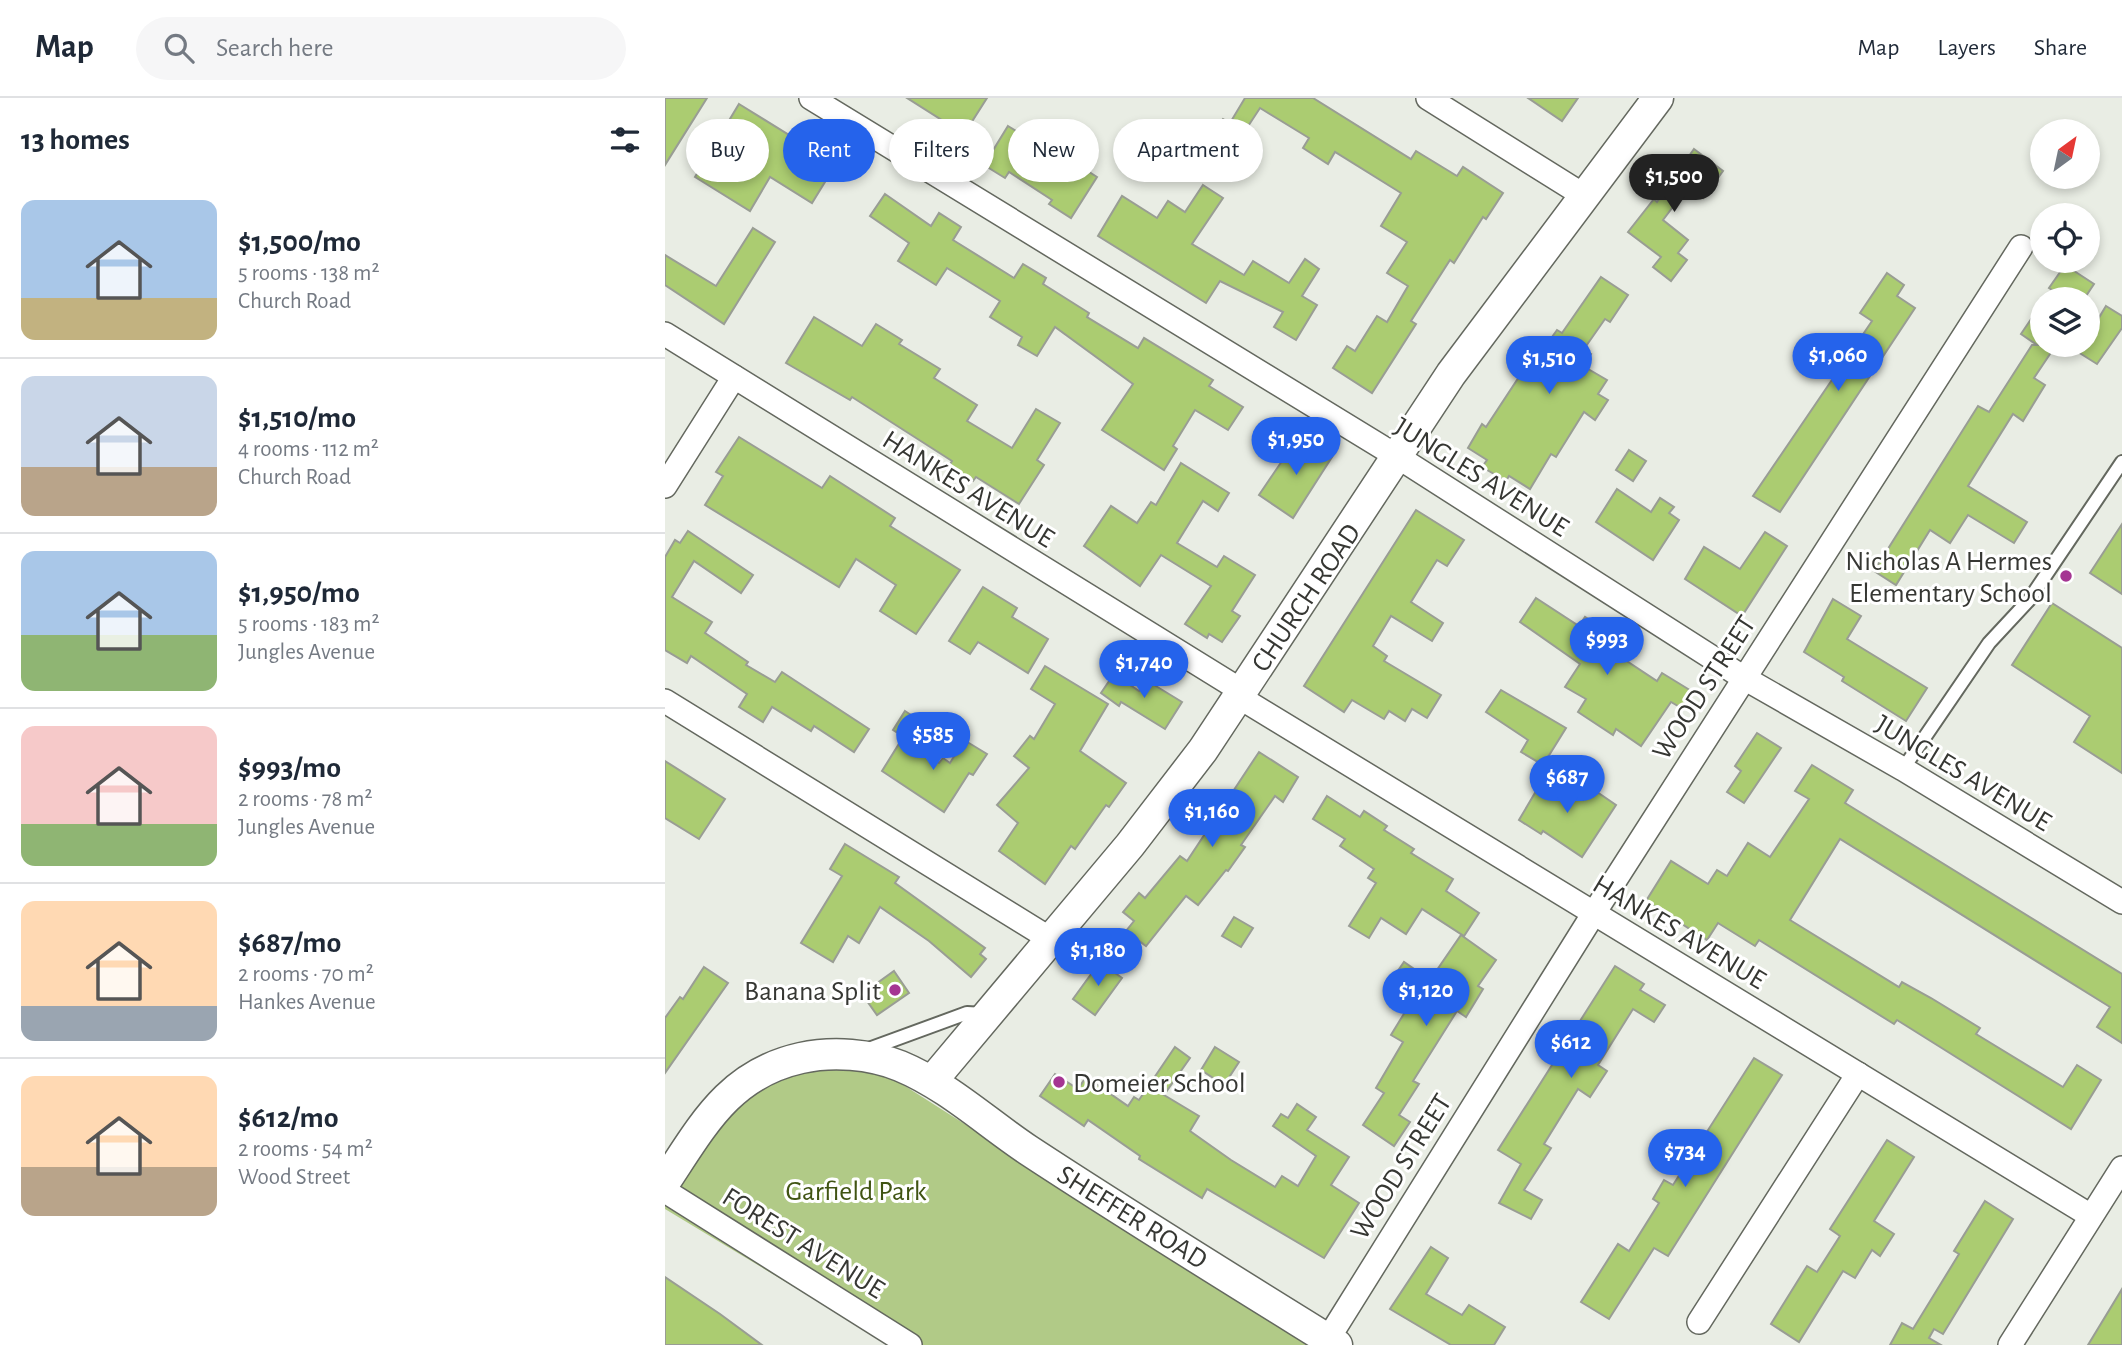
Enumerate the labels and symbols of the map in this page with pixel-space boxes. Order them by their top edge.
north arrow [2030,119,2100,189]
pin: $1,500 [1617,155,1731,214]
pin: $1,060 [1781,334,1895,393]
pin: $1,510 [1492,336,1606,396]
street label: JUNGLES AVENUE [1389,413,1573,542]
pin: $1,950 [1239,418,1353,477]
street label: HANKES AVENUE [877,426,1059,554]
street label: CHURCH ROAD [1247,519,1366,677]
place label: Nicholas A Hermes Elementary School [1845,548,2052,608]
marker: Nicholas A Hermes Elementary School [2058,568,2074,584]
street label: WOOD STREET [1648,611,1762,765]
pin: $993 [1566,618,1648,677]
pin: $1,740 [1087,640,1201,700]
street label: JUNGLES AVENUE [1870,710,2056,837]
pin: $585 [892,712,974,772]
pin: $687 [1526,756,1608,815]
pin: $1,160 [1155,790,1269,849]
street label: HANKES AVENUE [1588,870,1770,995]
pin: $1,180 [1041,928,1155,988]
pin: $1,120 [1369,968,1483,1028]
place label: Banana Split [744,978,881,1006]
marker: Banana Split [887,982,903,998]
pin: $612 [1530,1020,1612,1080]
place label: Domeier School [1073,1070,1246,1098]
marker: Domeier School [1051,1074,1067,1090]
street label: WOOD STREET [1346,1089,1458,1245]
pin: $734 [1644,1130,1726,1189]
street label: SHEFFER ROAD [1052,1161,1212,1275]
park label: Garfield Park [785,1178,927,1206]
street label: FOREST AVENUE [717,1183,889,1305]

